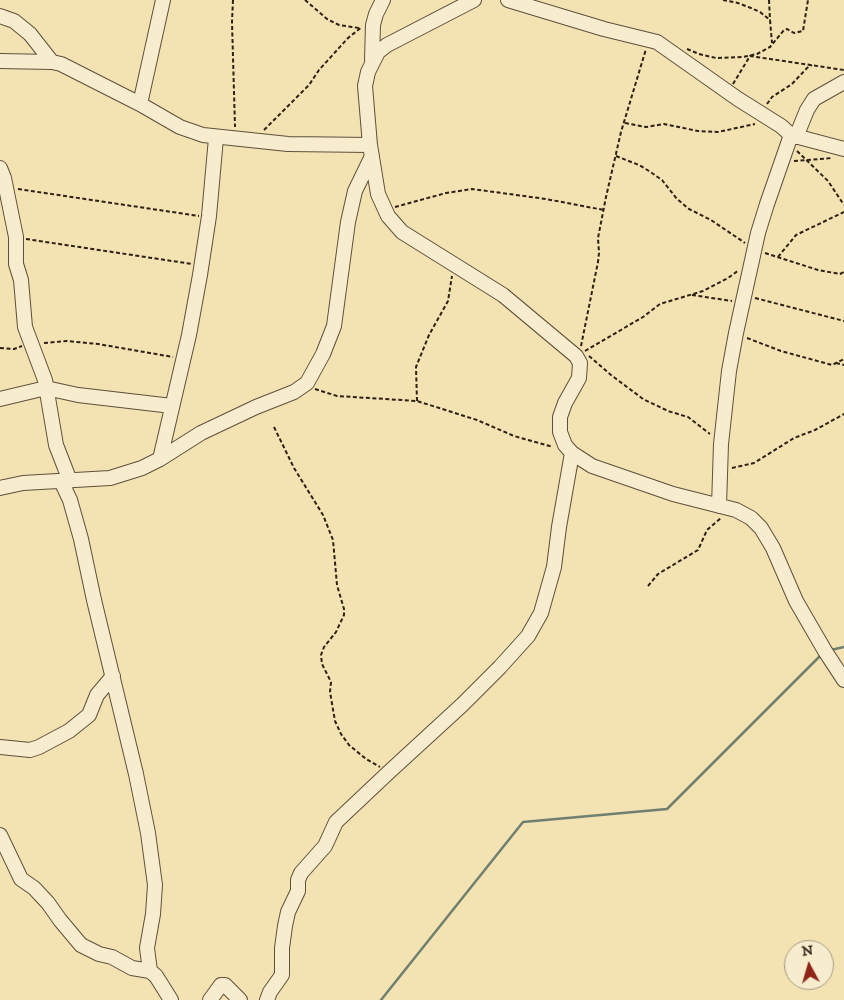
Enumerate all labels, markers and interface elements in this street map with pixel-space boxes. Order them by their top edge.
north arrow [784,940,834,990]
text: N [801,942,814,961]

